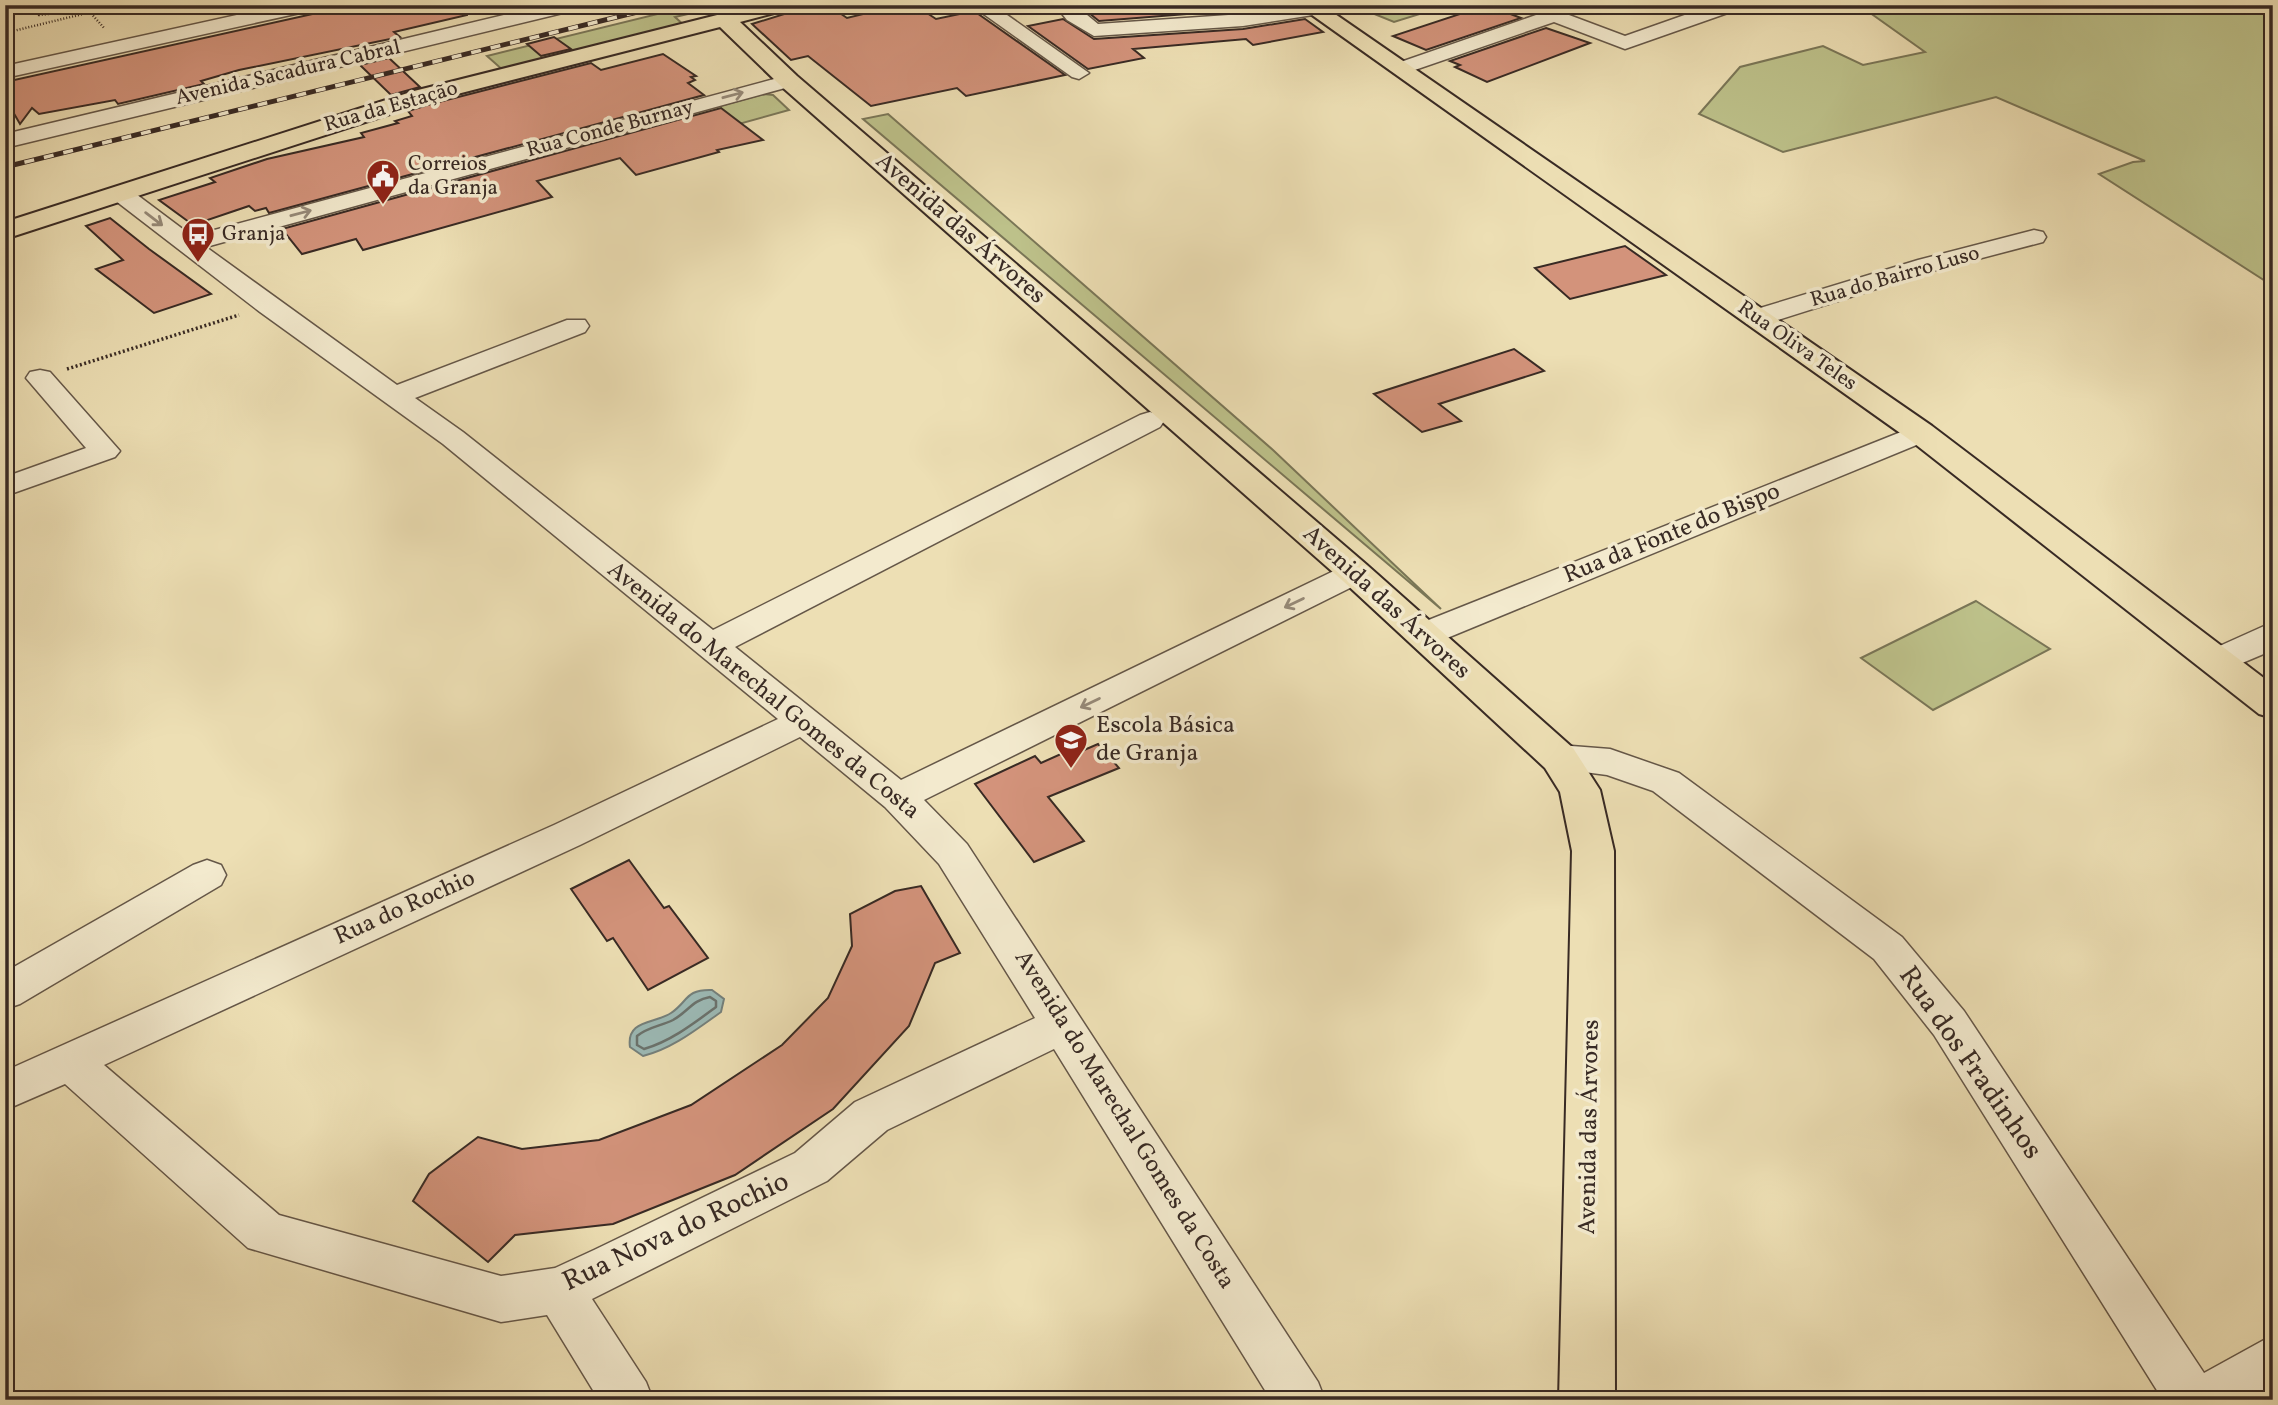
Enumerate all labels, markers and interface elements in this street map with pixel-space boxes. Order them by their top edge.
street label: Avenida Sacadura Cabral [173,33,403,113]
street label: Rua da Estação [321,74,461,140]
one-way arrow [722,88,744,101]
street label: Rua Conde Burnay [523,93,697,165]
street label: Avenida das Árvores [868,145,1052,313]
place label: Correios da Granja [408,150,498,203]
public building icon: Correios da Granja [364,157,402,206]
one-way arrow [289,206,312,219]
one-way arrow [144,211,163,226]
bus stop icon: Granja [179,215,217,264]
place label: Granja [222,220,286,249]
street label: Rua do Bairro Luso [1807,239,1983,315]
street label: Rua Oliva Teles [1731,294,1863,398]
street label: Rua da Fonte do Bispo [1559,475,1785,593]
street label: Avenida das Árvores [1295,518,1477,688]
street label: Avenida do Marechal Gomes da Costa [599,554,927,828]
one-way arrow [1284,597,1305,610]
one-way arrow [1080,697,1101,711]
place label: Escola Básica de Granja [1096,709,1235,771]
school or university icon: Escola Básica de Granja [1052,721,1090,770]
street label: Rua do Rochio [329,862,481,954]
street label: Avenida do Marechal Gomes da Costa [1005,944,1243,1296]
street label: Rua dos Fradinhos [1889,959,2051,1167]
street label: Avenida das Árvores [1571,1019,1609,1235]
street label: Rua Nova do Rochio [556,1162,796,1302]

